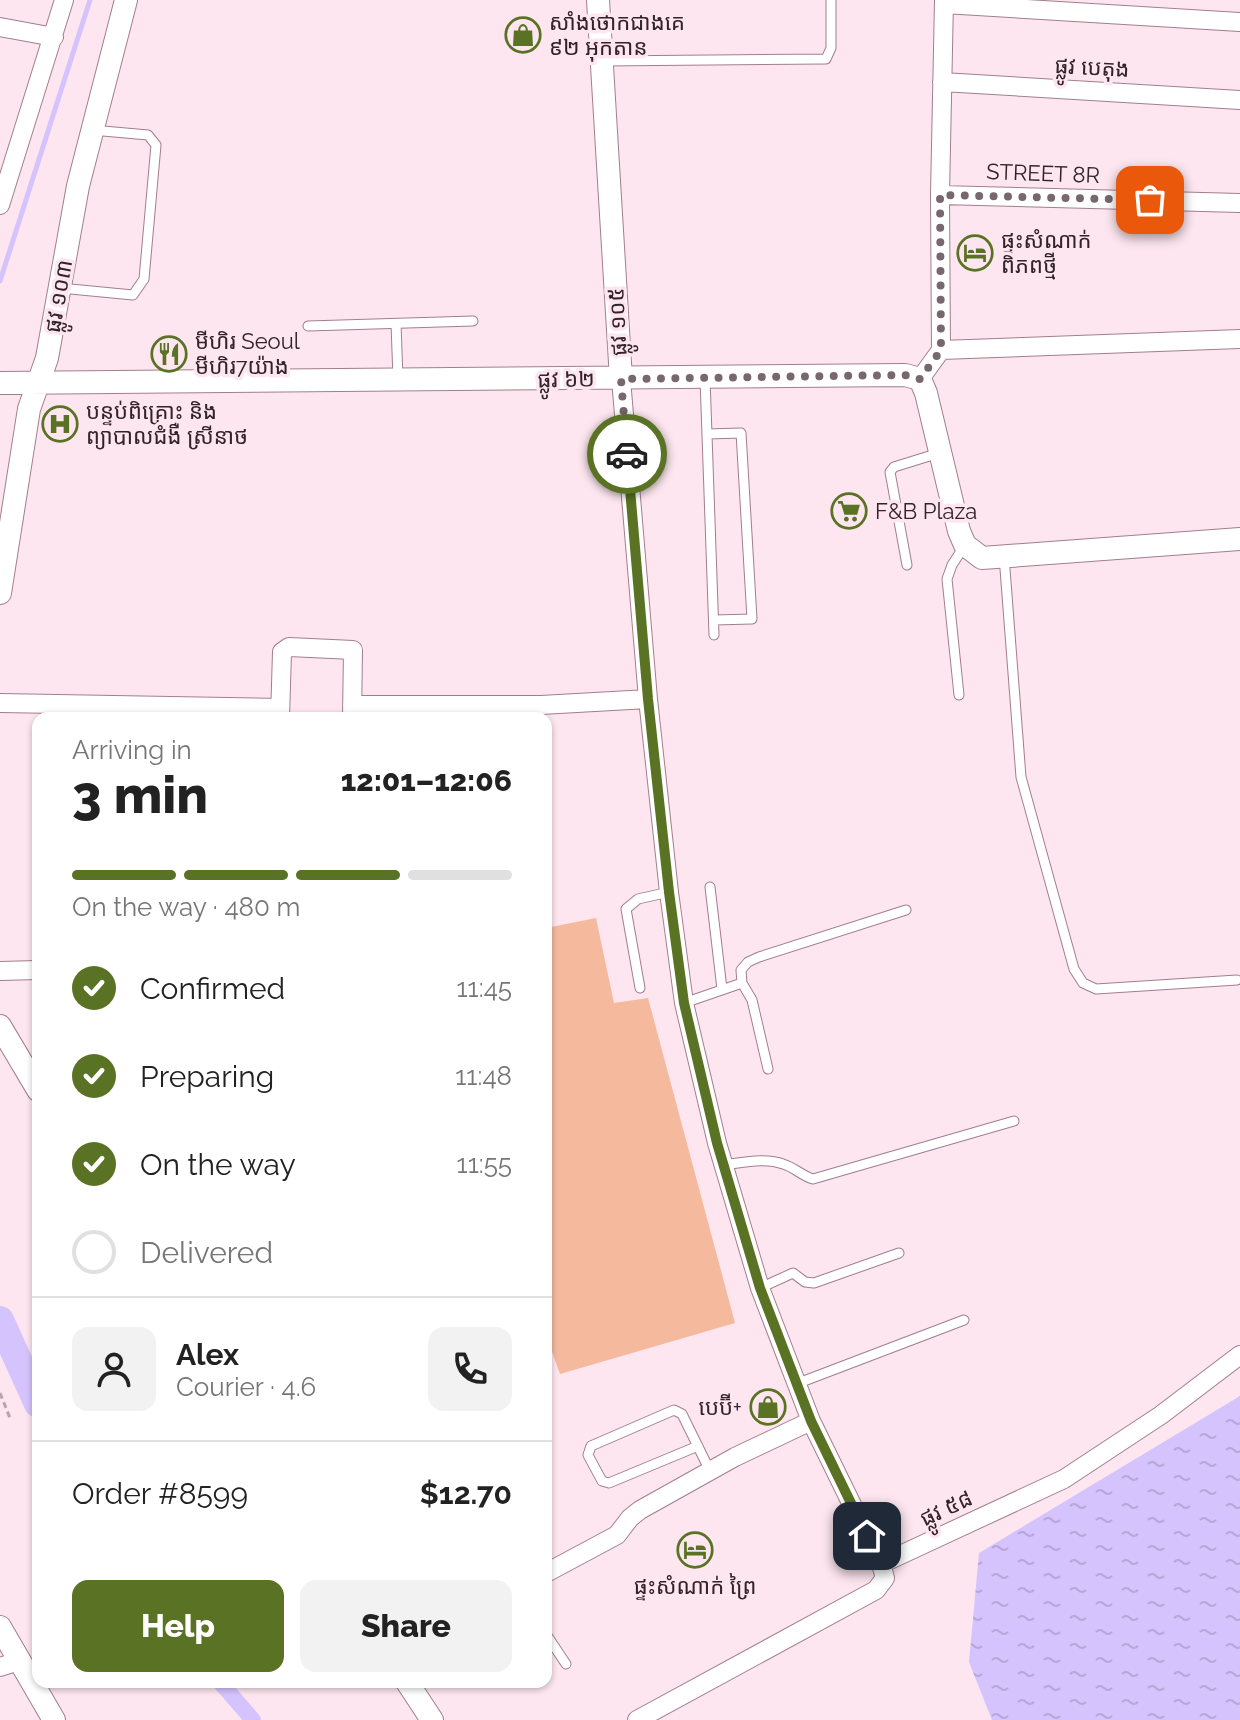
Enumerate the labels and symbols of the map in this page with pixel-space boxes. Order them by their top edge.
place label: សាំងថោកជាងគេ ៩២ អុកតាន [549,9,685,62]
shop icon: សាំងថោកជាងគេ ៩២ អុកតាន [504,16,542,54]
street label: ផ្លូវ បេតុង [1053,52,1130,89]
street label: STREET 8R [986,158,1100,188]
pin [1116,166,1184,234]
place label: ផ្ទះសំណាក់ ពិភពថ្មី [1001,227,1092,280]
hotel icon: ផ្ទះសំណាក់ ពិភពថ្មី [956,234,994,272]
street label: ផ្លូវ ១០៣ [39,257,85,336]
street label: ផ្លូវ ១០៥ [602,287,639,357]
place label: មីហិរ Seoul មីហិរ7យ៉ាង [195,328,300,379]
restaurant icon: មីហិរ Seoul មីហិរ7យ៉ាង [150,335,188,373]
street label: ផ្លូវ ៦២ [537,366,595,400]
place label: បន្ទប់ពិគ្រោះ និង ព្យាបាលជំងឺ ស្រីនាថ [86,398,248,450]
hospital icon: បន្ទប់ពិគ្រោះ និង ព្យាបាលជំងឺ ស្រីនាថ [41,405,79,443]
courier [587,414,667,494]
supermarket icon: F&B Plaza [830,492,868,530]
place label: F&B Plaza [875,498,977,524]
shop icon: បេប៊ី+ [749,1388,787,1426]
place label: បេប៊ី+ [699,1393,742,1420]
street label: ផ្លូវ ៥៨ [916,1485,979,1538]
pin [833,1502,901,1570]
hotel icon: ផ្ទះសំណាក់ ព្រៃ [676,1531,714,1569]
place label: ផ្ទះសំណាក់ ព្រៃ [634,1573,756,1601]

